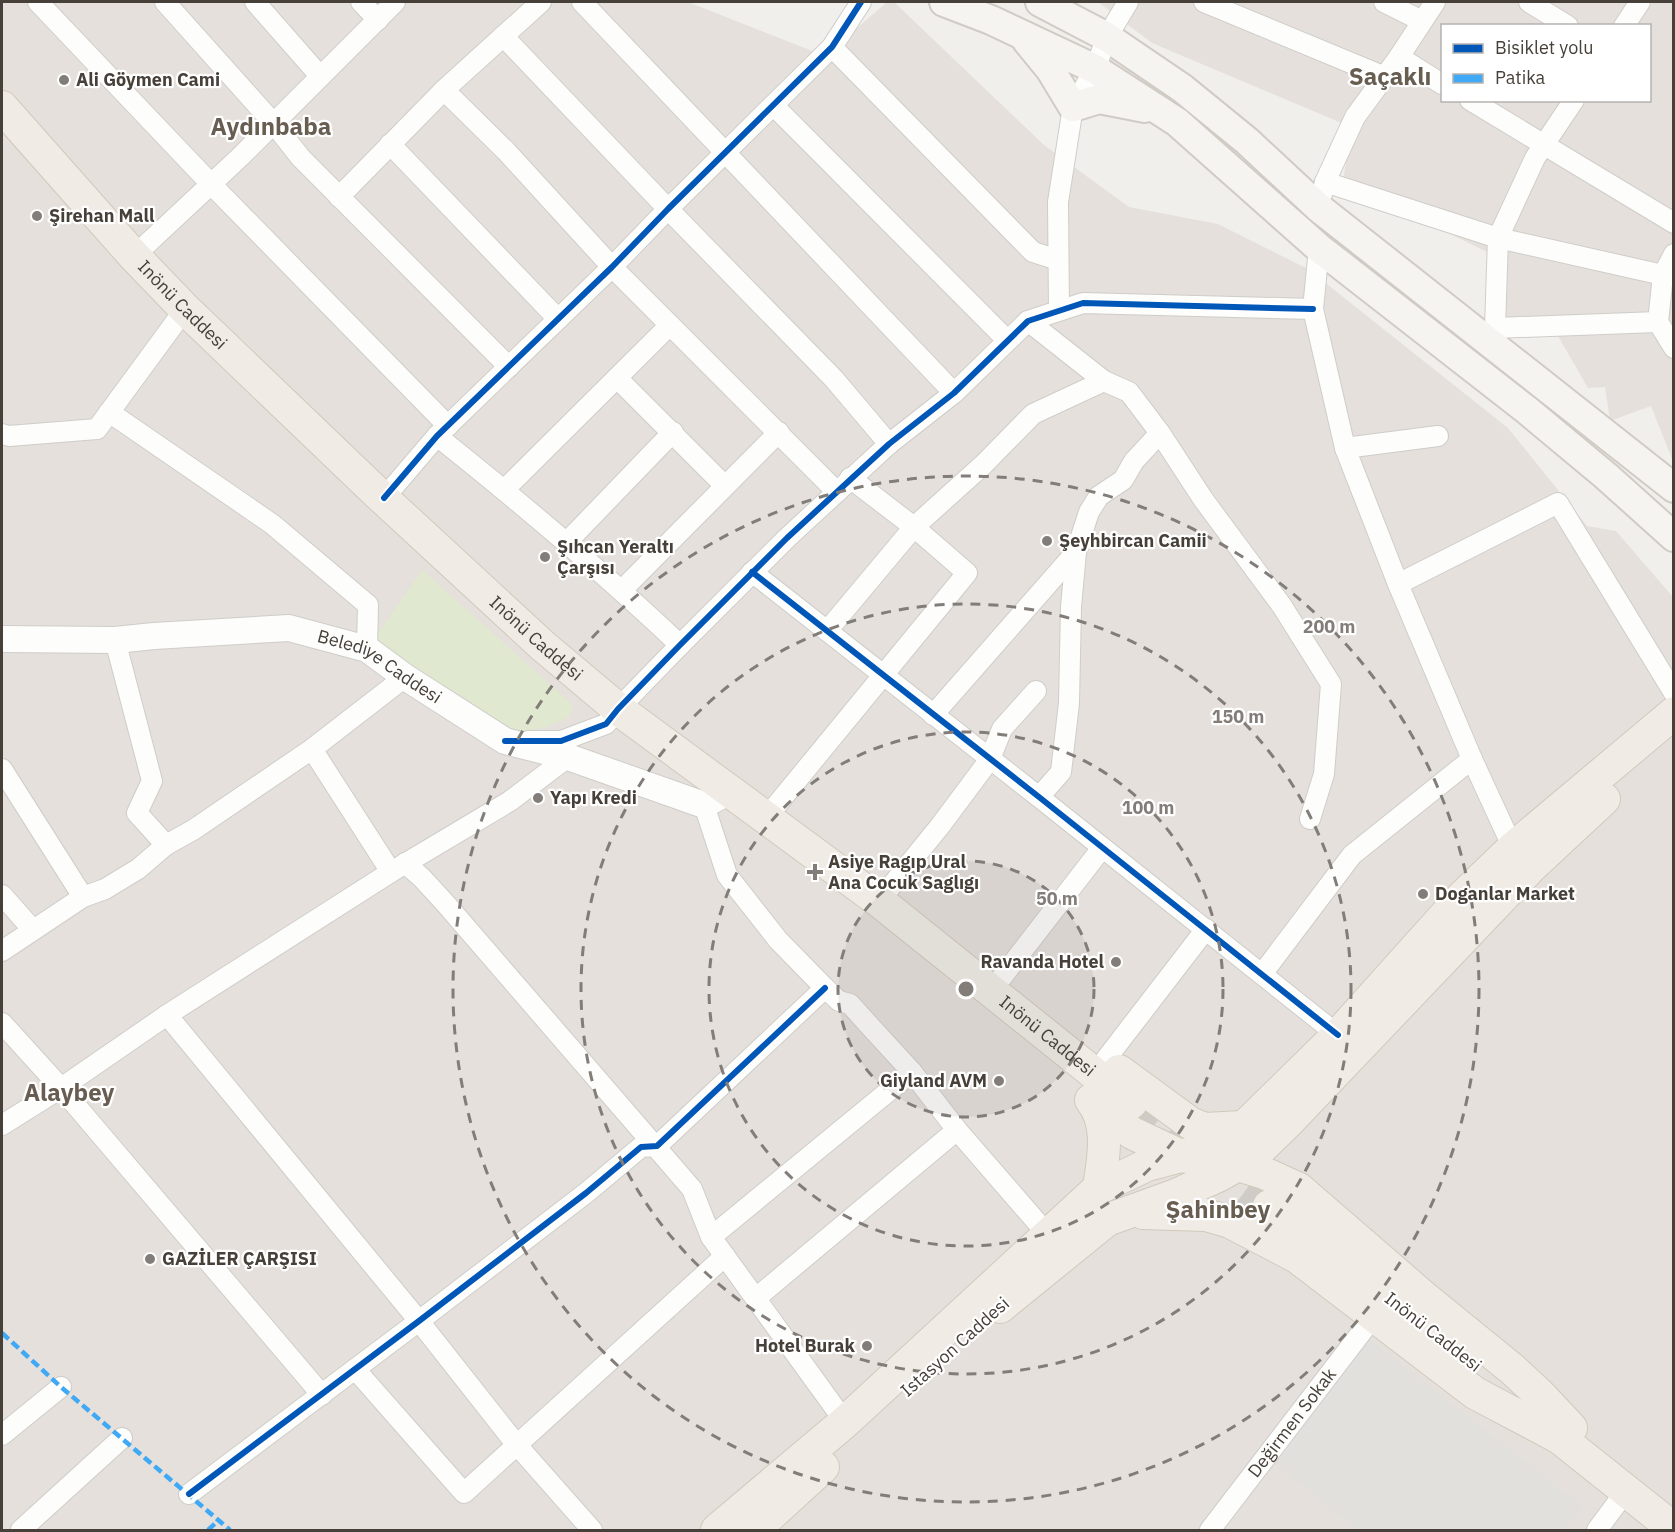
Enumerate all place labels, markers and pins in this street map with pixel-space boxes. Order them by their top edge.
place label: Ali Göymen Cami [76,68,220,91]
marker: Ali Göymen Cami [57,73,71,87]
place label: Şirehan Mall [49,204,155,227]
marker: Şirehan Mall [30,209,44,223]
place label: Şeyhbircan Camii [1059,529,1207,552]
marker: Şeyhbircan Camii [1040,534,1054,548]
place label: Şıhcan Yeraltı Çarşısı [557,535,674,579]
marker: Şıhcan Yeraltı Çarşısı [538,550,552,564]
place label: Yapı Kredi [550,786,637,809]
marker: Yapı Kredi [531,791,545,805]
place label: Asiye Ragıp Ural Ana Cocuk Saglıgı [828,850,979,894]
marker: Asiye Ragıp Ural Ana Cocuk Saglıgı [806,863,824,881]
place label: Doganlar Market [1435,882,1575,905]
marker: Doganlar Market [1416,887,1430,901]
place label: Ravanda Hotel [981,950,1105,973]
marker: Ravanda Hotel [1109,955,1123,969]
centre of rings [956,979,976,999]
place label: Giyland AVM [880,1069,987,1092]
marker: Giyland AVM [992,1074,1006,1088]
place label: GAZİLER ÇARŞISI [162,1247,317,1270]
marker: GAZİLER ÇARŞISI [143,1252,157,1266]
place label: Hotel Burak [755,1334,856,1357]
marker: Hotel Burak [860,1339,874,1353]

